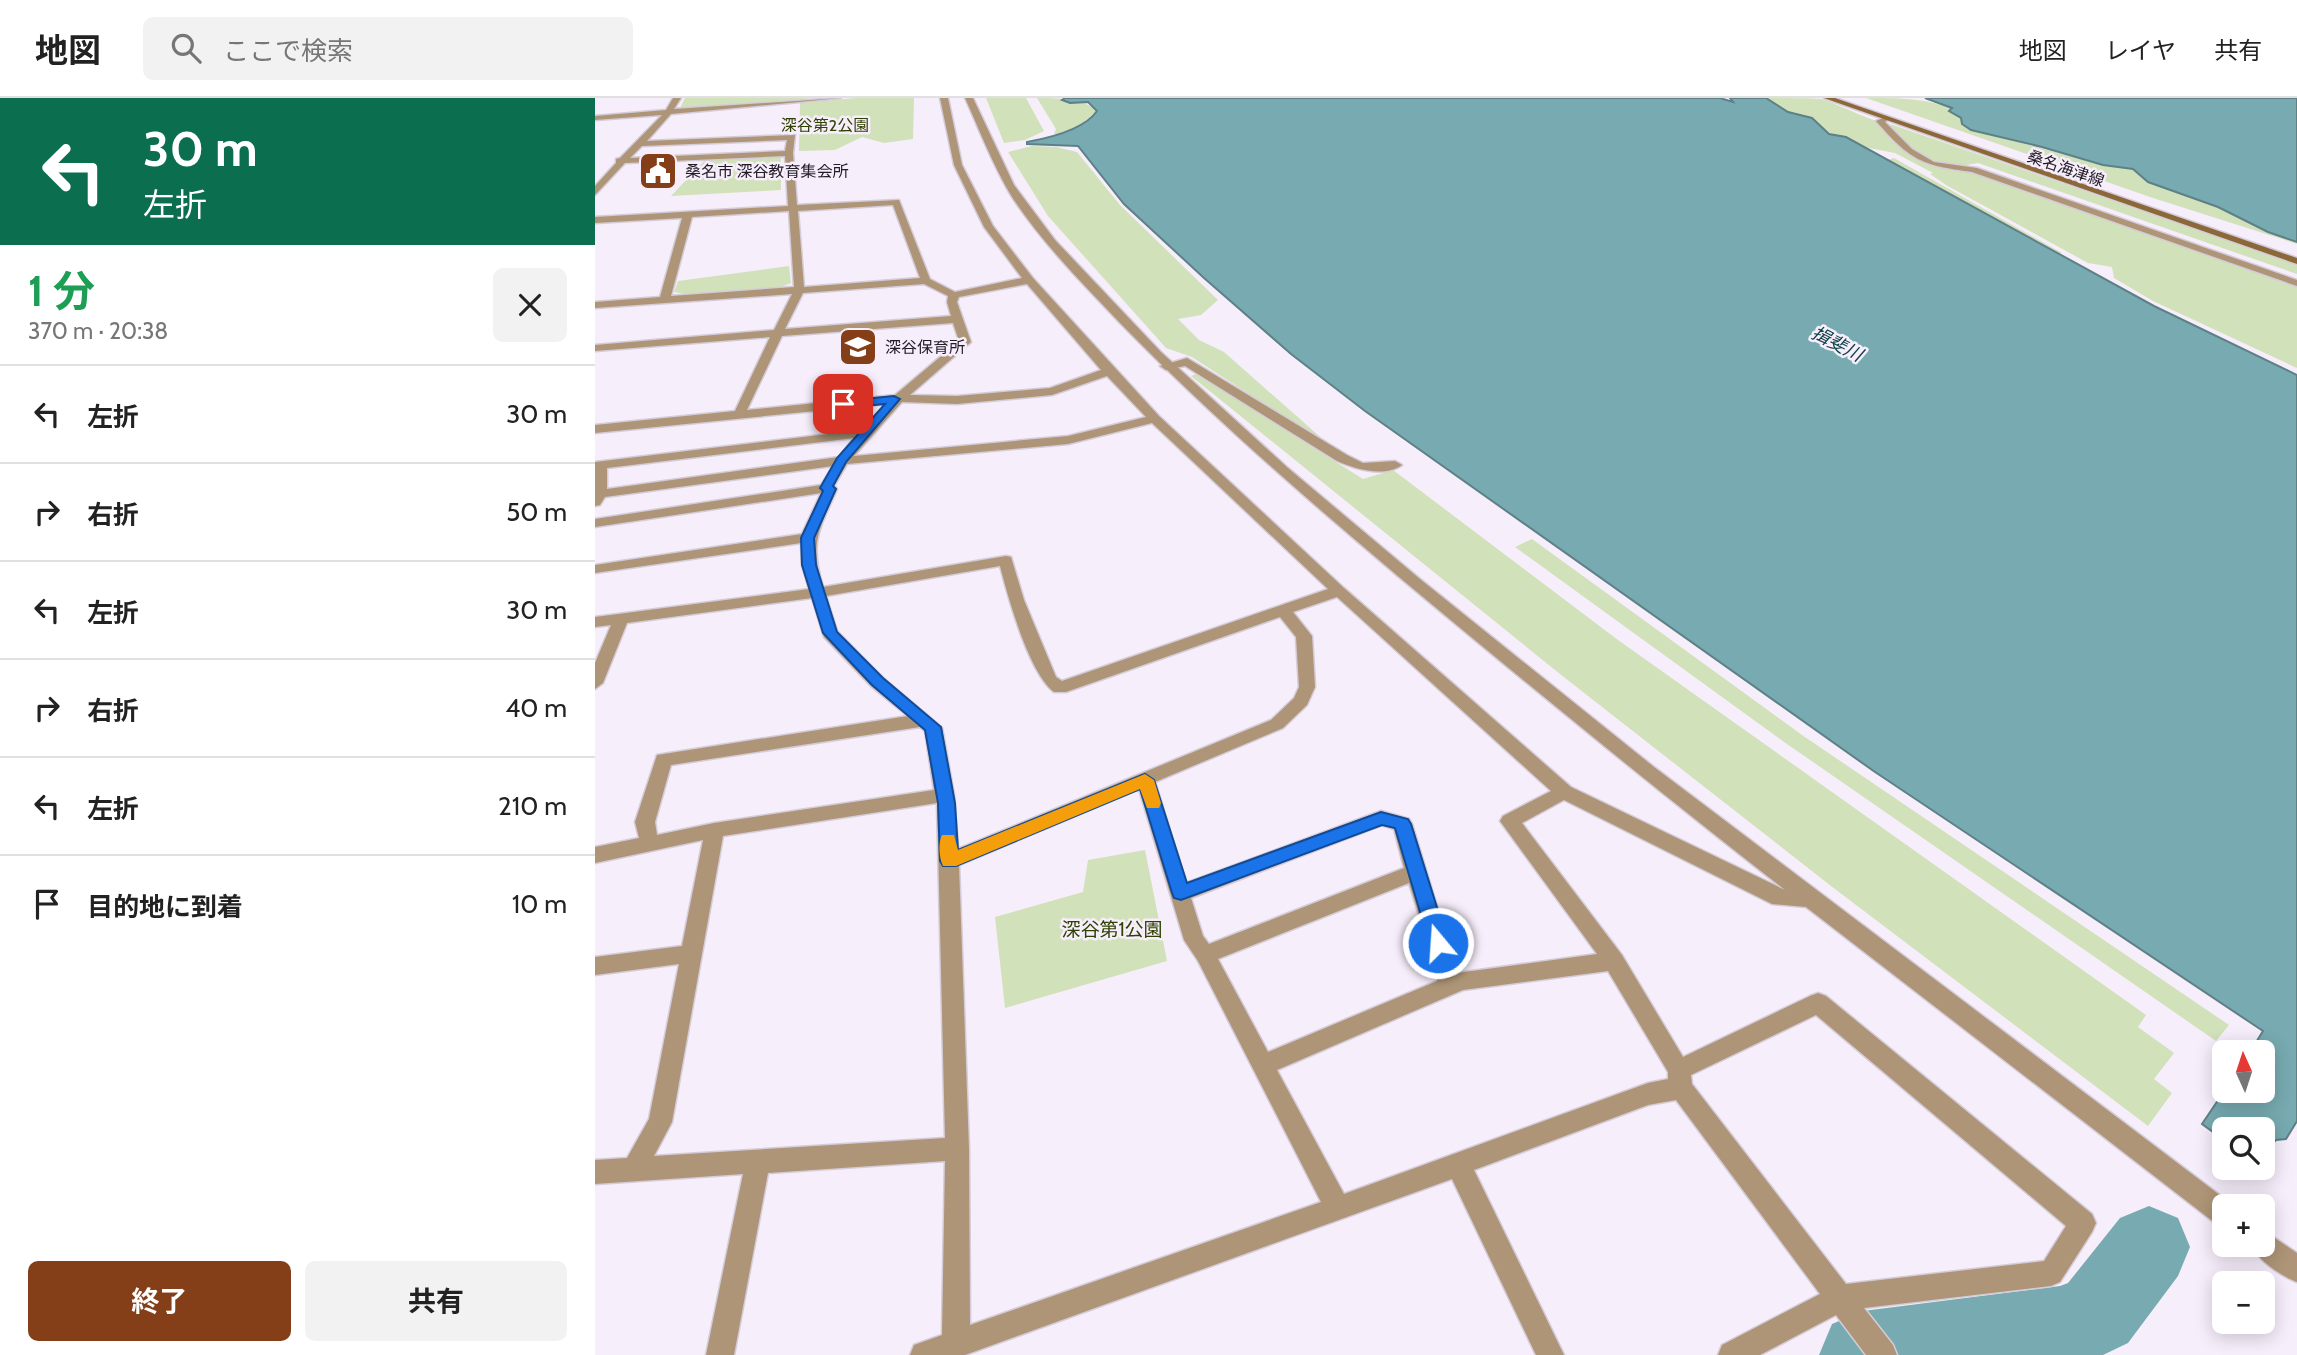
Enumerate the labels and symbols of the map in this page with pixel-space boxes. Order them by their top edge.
park label: 深谷第2公園 [781,116,869,135]
street label: 桑名海津線 [2025,146,2107,190]
public building icon: 桑名市 深谷教育集会所 [637,150,679,192]
place label: 桑名市 深谷教育集会所 [685,162,849,181]
water label: 揖斐川 [1808,322,1868,367]
school or university icon: 深谷保育所 [837,326,879,368]
place label: 深谷保育所 [885,338,965,357]
pin [813,374,873,434]
position arrow [1401,906,1475,980]
park label: 深谷第1公園 [1061,918,1163,941]
north arrow [2212,1040,2275,1102]

